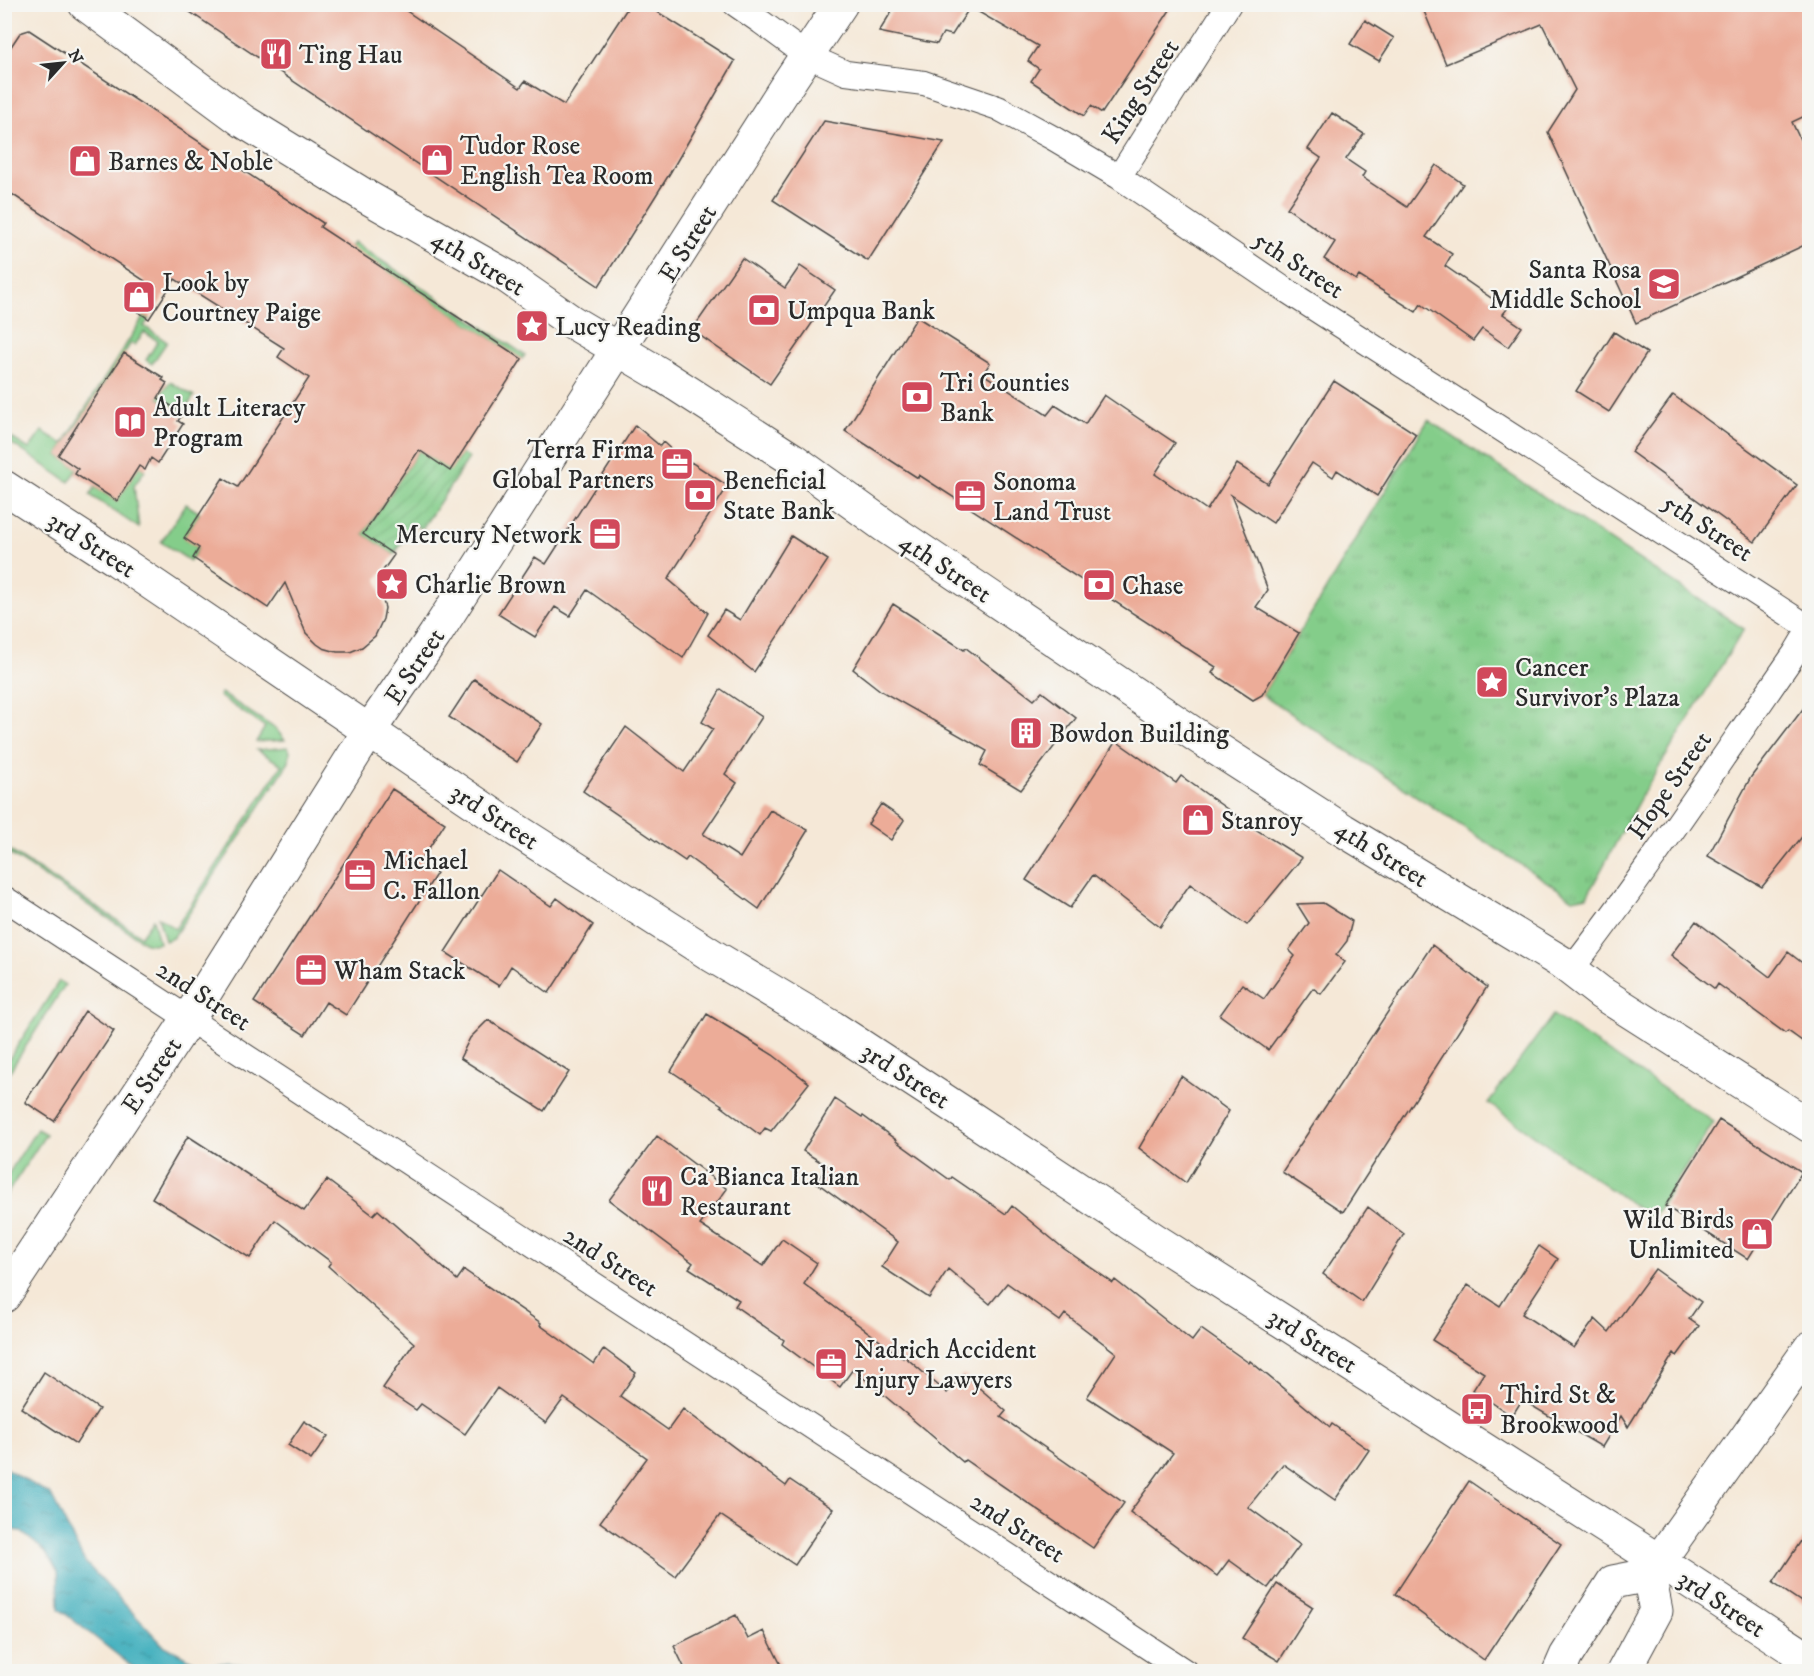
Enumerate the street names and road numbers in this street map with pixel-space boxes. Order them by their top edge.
street label: King Street [1095,33,1187,150]
street label: E Street [652,199,725,289]
street label: 4th Street [425,222,531,304]
street label: 5th Street [1246,224,1350,307]
street label: 5th Street [1655,487,1759,570]
street label: 3rd Street [41,504,142,586]
street label: 4th Street [893,525,997,611]
street label: E Street [378,622,453,712]
street label: Hope Street [1621,725,1720,847]
street label: 3rd Street [444,776,545,858]
street label: 4th Street [1328,813,1434,896]
street label: 2nd Street [150,953,257,1039]
street label: E Street [115,1031,190,1121]
street label: 3rd Street [855,1035,956,1117]
street label: 2nd Street [557,1219,664,1305]
street label: 3rd Street [1261,1301,1363,1382]
street label: 2nd Street [964,1485,1071,1571]
street label: 3rd Street [1671,1563,1772,1646]

